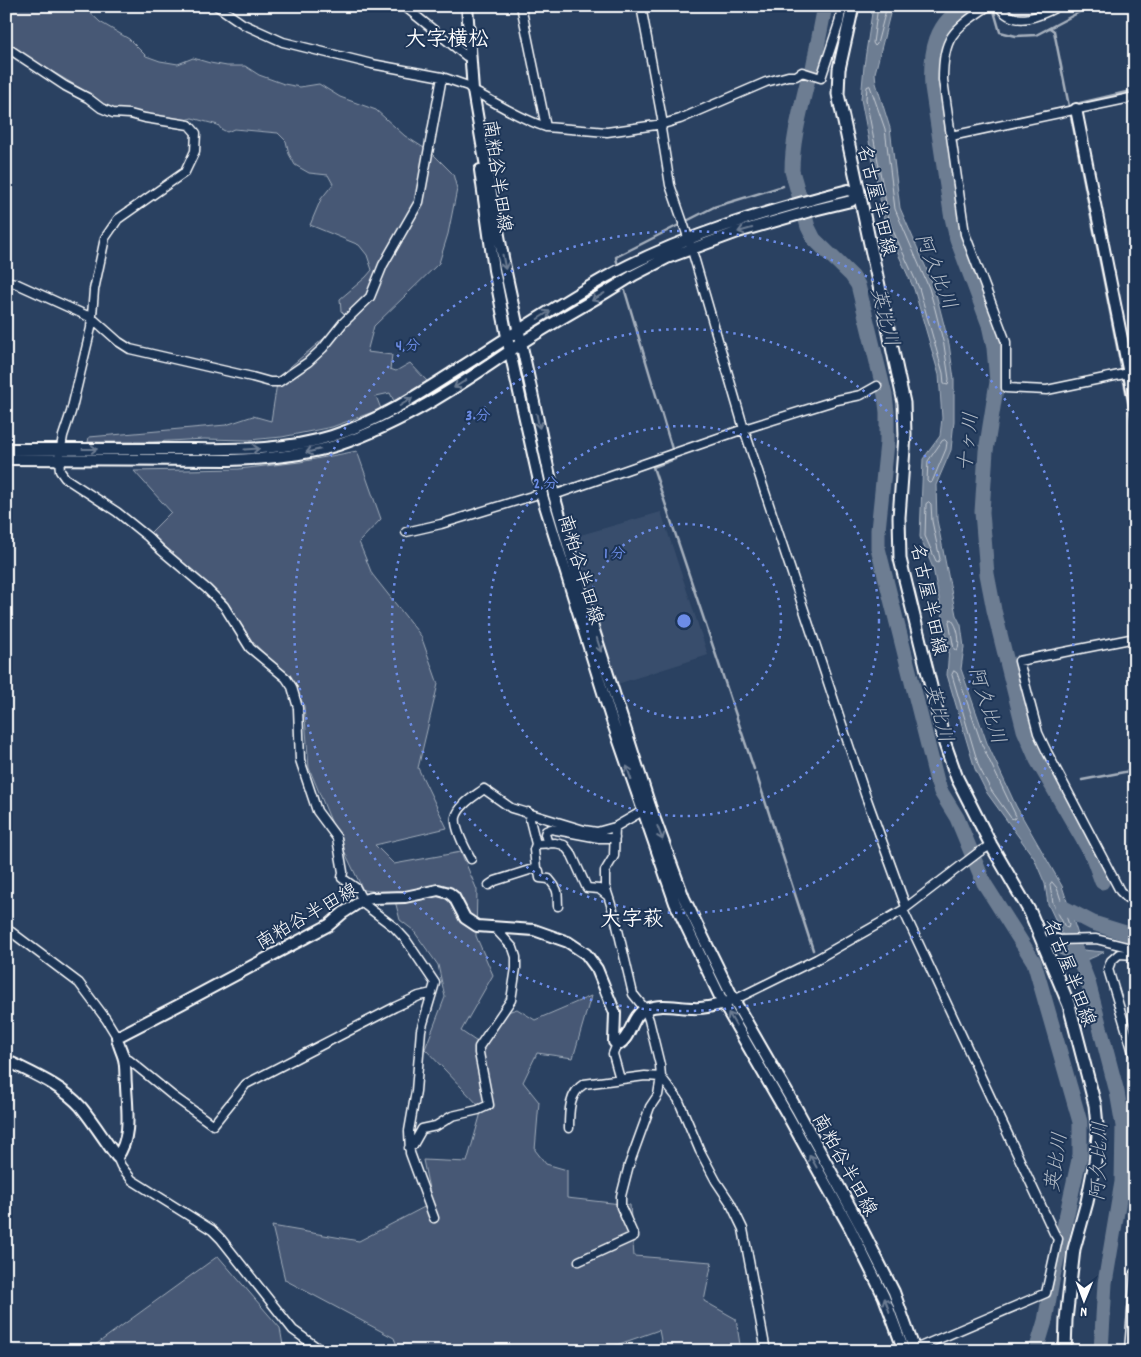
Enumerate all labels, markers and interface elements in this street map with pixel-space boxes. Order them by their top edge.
district label: 大字横松 [405,26,489,56]
street label: 南粕谷半田線 [474,118,517,235]
street label: 名古屋半田線 [849,142,901,259]
one-way arrow [737,226,753,236]
water label: 阿久比川 [906,230,962,314]
one-way arrow [499,254,509,270]
water label: 英比川 [862,285,904,350]
one-way arrow [591,293,605,303]
one-way arrow [536,310,550,320]
text: 4 分 [396,336,420,358]
one-way arrow [454,379,468,389]
one-way arrow [399,397,413,407]
text: 3 分 [465,406,491,428]
water label: 十ヶ川 [953,411,987,474]
one-way arrow [534,412,543,428]
one-way arrow [82,444,98,454]
one-way arrow [244,444,260,453]
one-way arrow [306,447,322,456]
text: 2 分 [534,474,559,496]
street label: 南粕谷半田線 [549,512,608,628]
street label: 名古屋半田線 [902,541,952,658]
text: 1 分 [604,544,626,566]
centre of rings [675,612,693,630]
one-way arrow [594,637,604,653]
water label: 阿久比川 [959,664,1011,748]
water label: 英比川 [916,681,958,746]
one-way arrow [624,766,633,781]
one-way arrow [656,825,665,840]
street label: 南粕谷半田線 [252,878,364,958]
district label: 大字萩 [601,906,664,936]
street label: 名古屋半田線 [1035,915,1101,1031]
one-way arrow [727,1013,737,1027]
street label: 南粕谷半田線 [803,1109,882,1222]
water label: 阿久比川 [1086,1121,1116,1202]
water label: 英比川 [1040,1131,1076,1194]
one-way arrow [807,1154,817,1168]
north arrow [1058,1274,1108,1324]
one-way arrow [882,1298,891,1313]
text: N [1080,1301,1087,1321]

